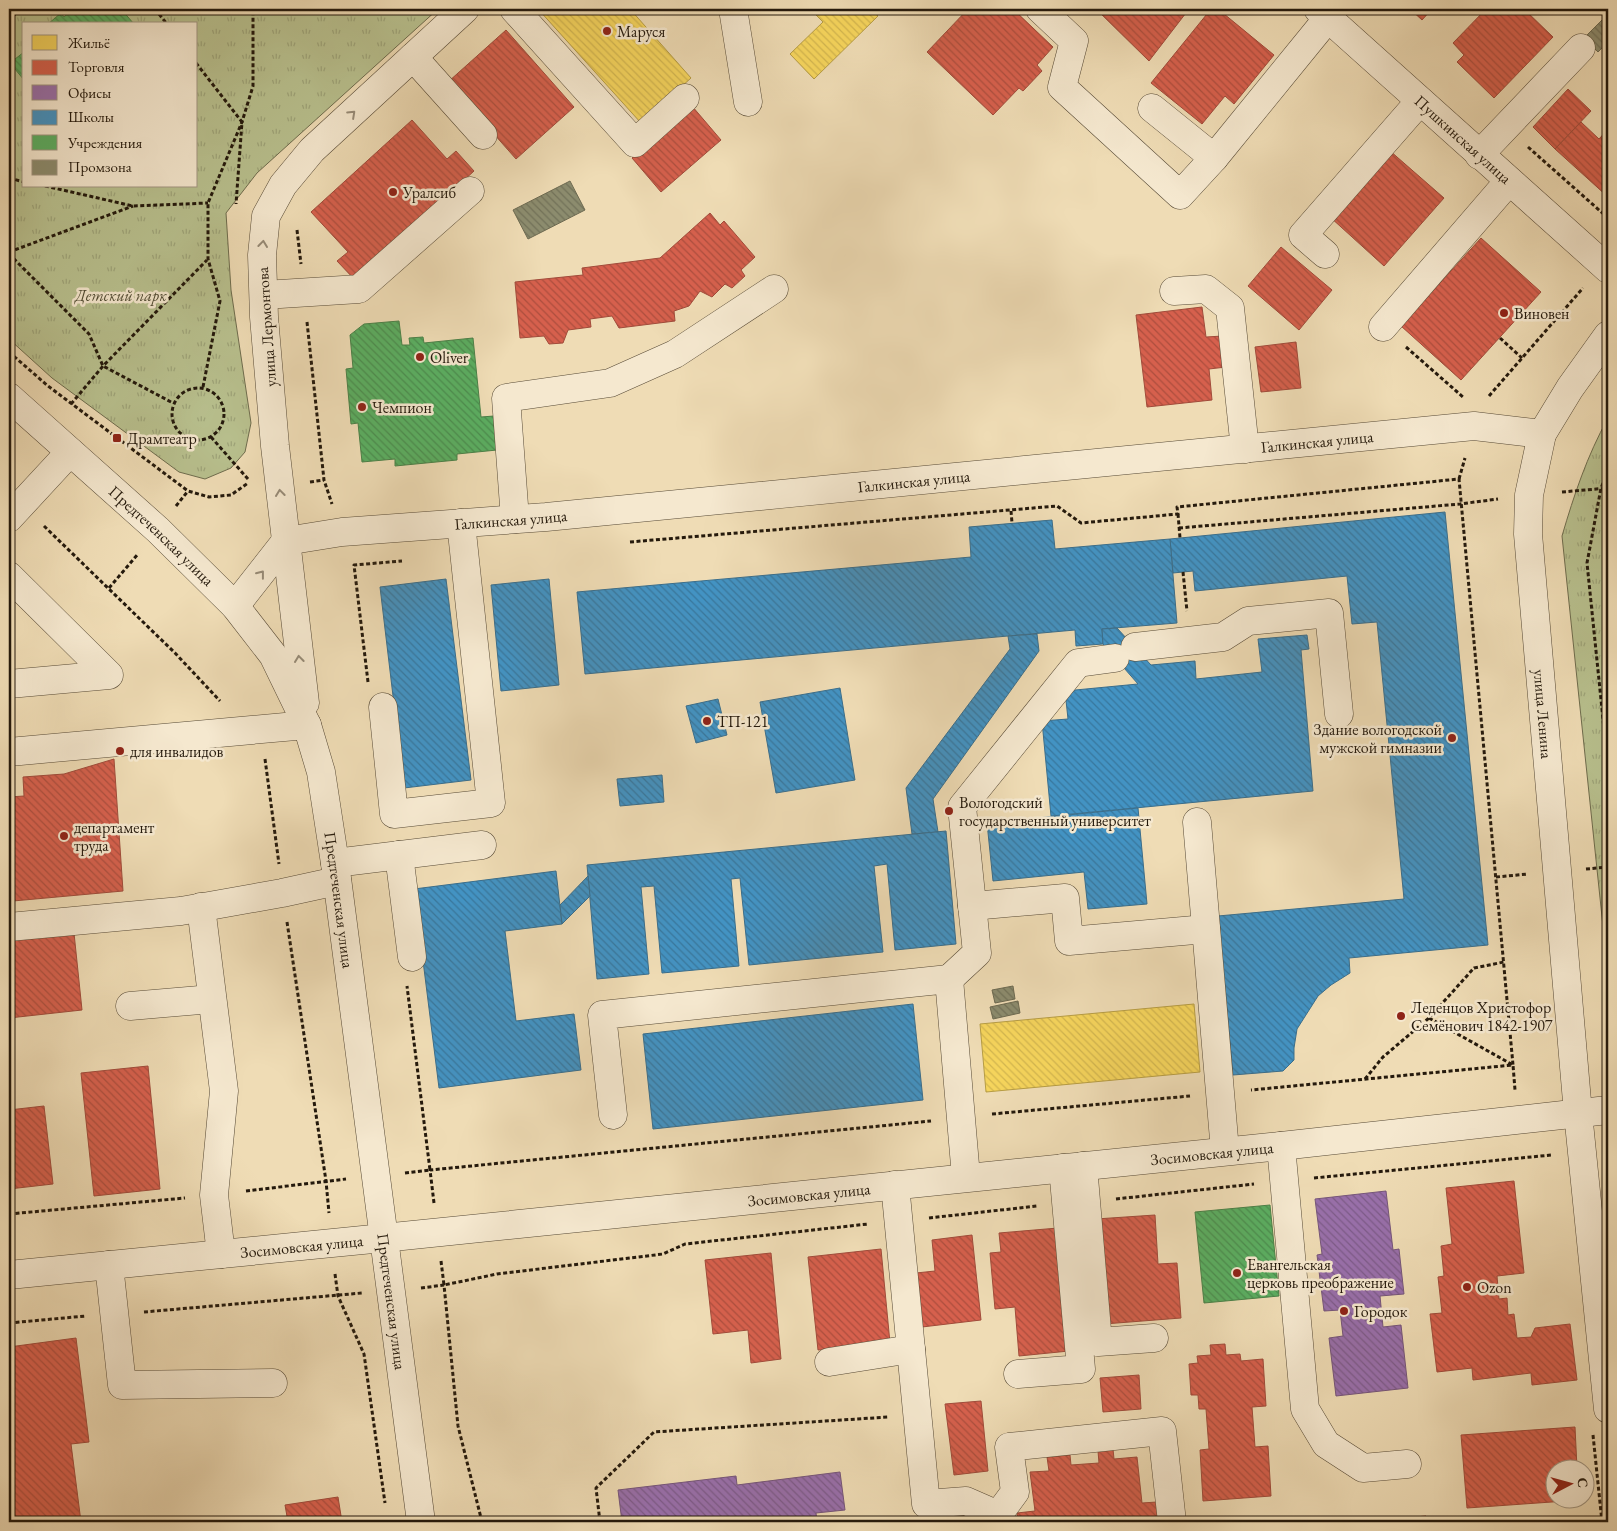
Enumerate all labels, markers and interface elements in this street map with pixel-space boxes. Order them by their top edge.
place label: Маруся [617,21,666,42]
legend [22,22,198,188]
marker: Маруся [601,25,613,37]
text: Жильё [67,33,110,52]
text: Торговля [68,57,125,76]
text: Офисы [68,83,111,102]
street label: Пушкинская улица [1410,90,1516,189]
text: Школы [68,107,114,126]
one-way arrow [346,111,355,120]
text: Учреждения [67,133,143,152]
text: Промзона [68,157,132,176]
place label: Уралсиб [402,182,457,203]
marker: Уралсиб [387,186,399,198]
one-way arrow [257,239,268,247]
street label: улица Лермонтова [252,266,281,388]
park label: Детский парк [73,285,167,306]
place label: Виновен [1514,303,1569,324]
marker: Виновен [1498,307,1510,319]
place label: Oliver [430,347,469,368]
marker: Oliver [414,351,426,363]
place label: Чемпион [372,397,432,418]
marker: Чемпион [356,401,368,413]
street label: Галкинская улица [1260,426,1375,458]
place label: Драмтеатр [127,428,197,449]
marker: Драмтеатр [111,432,123,444]
street label: Галкинская улица [857,465,972,497]
street label: Предтеченская улица [104,481,219,591]
one-way arrow [275,489,286,497]
street label: Галкинская улица [454,505,569,535]
one-way arrow [255,571,263,580]
one-way arrow [294,655,305,663]
street label: улица Ленина [1529,668,1557,760]
place label: ТП-121 [717,711,768,732]
marker: ТП-121 [701,715,713,727]
place label: Здание вологодской мужской гимназии [1314,719,1443,758]
marker: Здание вологодской мужской гимназии [1446,732,1458,744]
place label: для инвалидов [130,741,224,762]
marker: для инвалидов [114,745,126,757]
place label: Вологодский государственный университет [959,792,1151,831]
marker: Вологодский государственный университет [943,805,955,817]
place label: департамент труда [74,817,155,856]
marker: департамент труда [58,830,70,842]
street label: Предтеченская улица [319,830,359,970]
place label: Леденцов Христофор Семёнович 1842-1907 [1411,997,1553,1036]
marker: Леденцов Христофор Семёнович 1842-1907 [1395,1010,1407,1022]
street label: Зосимовская улица [1149,1137,1275,1170]
street label: Зосимовская улица [747,1178,872,1212]
street label: Зосимовская улица [239,1230,365,1263]
street label: Предтеченская улица [372,1232,411,1372]
place label: Евангельская церковь преображение [1247,1254,1394,1293]
marker: Евангельская церковь преображение [1231,1267,1243,1279]
place label: Ozon [1477,1277,1512,1298]
marker: Ozon [1461,1281,1473,1293]
place label: Городок [1354,1301,1408,1322]
marker: Городок [1338,1305,1350,1317]
north arrow [1544,1458,1594,1508]
text: С [1573,1477,1592,1489]

